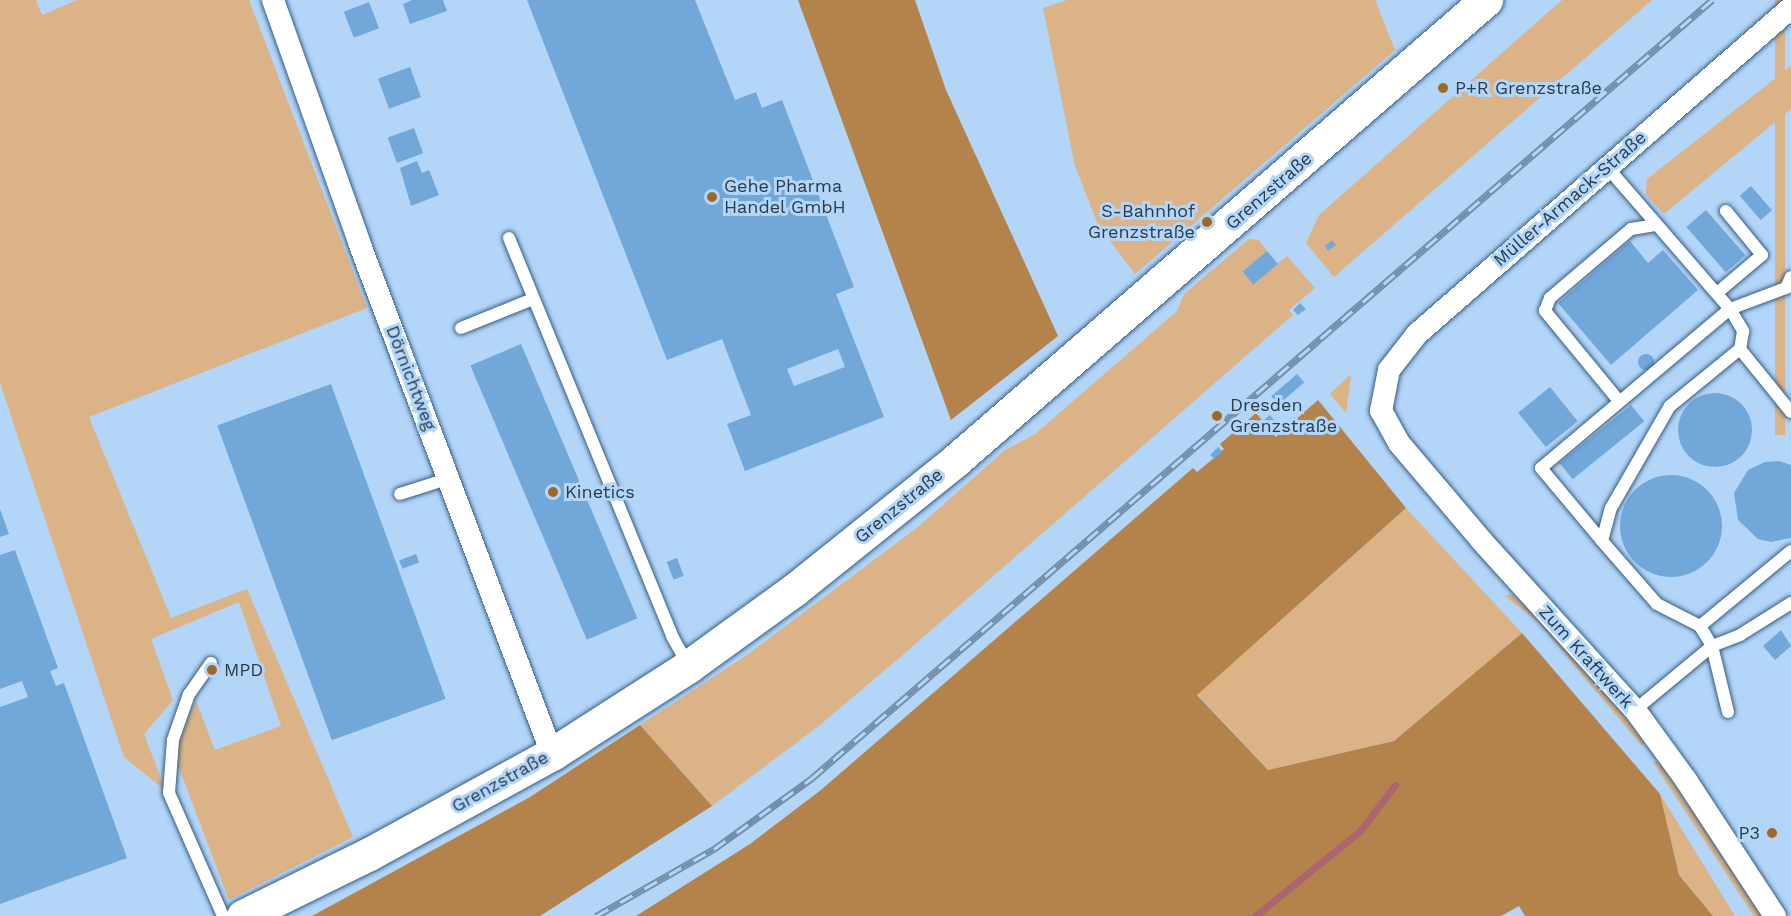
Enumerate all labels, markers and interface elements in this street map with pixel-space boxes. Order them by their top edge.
place label: P+R Grenzstraße [1455,77,1602,99]
marker: P+R Grenzstraße [1436,81,1450,95]
street label: Müller-Armack-Straße [1489,127,1651,271]
street label: Grenzstraße [1222,148,1316,234]
place label: Gehe Pharma Handel GmbH [724,176,846,219]
marker: Gehe Pharma Handel GmbH [705,190,719,204]
place label: S-Bahnhof Grenzstraße [1088,201,1195,244]
marker: S-Bahnhof Grenzstraße [1200,215,1214,229]
street label: Dörnichtweg [381,323,441,433]
place label: Dresden Grenzstraße [1230,395,1337,438]
marker: Dresden Grenzstraße [1208,407,1226,425]
street label: Grenzstraße [851,464,947,548]
place label: Kinetics [565,481,635,503]
marker: Kinetics [546,485,560,499]
street label: Zum Kraftwerk [1534,601,1638,713]
place label: MPD [224,659,263,681]
marker: MPD [205,663,219,677]
street label: Grenzstraße [448,747,552,817]
place label: P3 [1739,822,1760,844]
marker: P3 [1765,826,1779,840]

